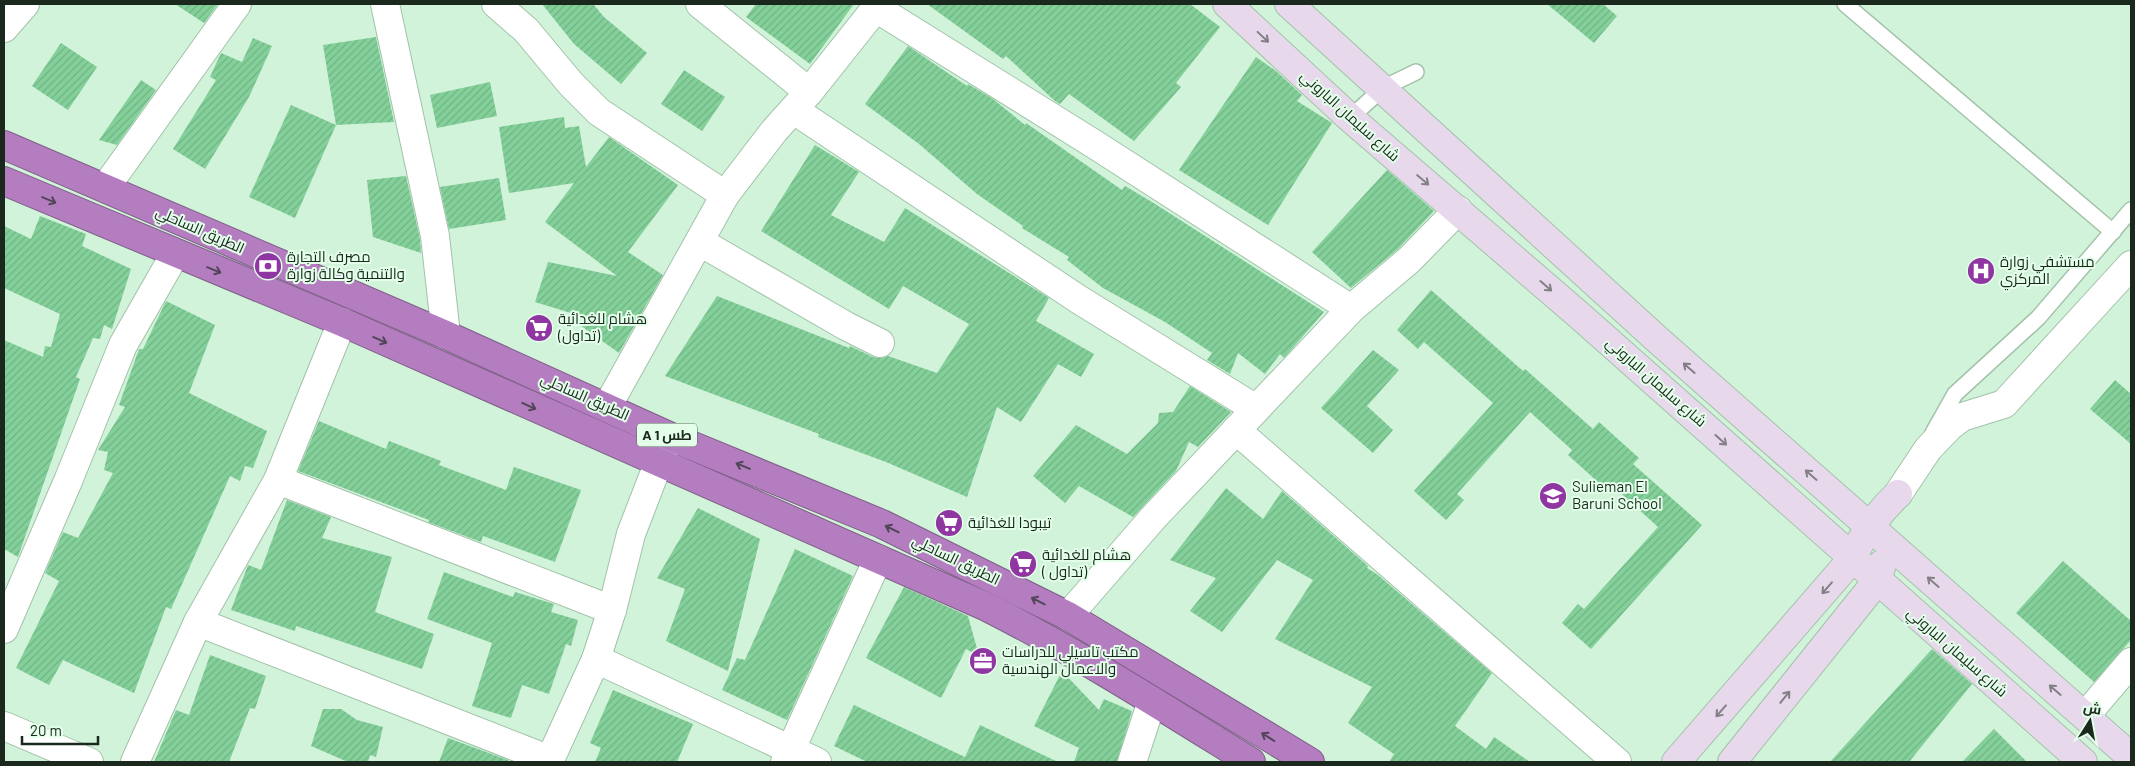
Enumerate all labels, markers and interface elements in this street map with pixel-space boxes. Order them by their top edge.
one-way arrow [1256,31,1269,43]
street label: شارع سليمان الباروني [1295,66,1404,168]
one-way arrow [1416,175,1429,186]
one-way arrow [41,196,56,205]
street label: الطريق الساحلي [152,202,248,260]
place label: مصرف التجارة والتنمية وكالة زوارة [287,247,405,283]
bank icon: مصرف التجارة والتنمية وكالة زوارة [253,251,283,281]
place label: مستشفي زوارة المركزي [2000,252,2095,291]
hospital icon: مستشفي زوارة المركزي [1966,256,1996,286]
one-way arrow [206,266,221,276]
one-way arrow [1539,280,1552,291]
place label: هشام للغدائية (تداول) [557,309,647,345]
supermarket icon: هشام للغدائية (تداول) [524,313,554,343]
street label: شارع سليمان الباروني [1600,333,1711,433]
one-way arrow [372,335,387,345]
one-way arrow [1683,362,1696,374]
street label: الطريق الساحلي [537,369,633,427]
one-way arrow [521,401,536,411]
road number: A 1 طس [637,424,697,446]
one-way arrow [1714,434,1727,445]
one-way arrow [736,460,751,470]
one-way arrow [1805,470,1818,481]
place label: Sulieman El Baruni School [1572,477,1662,512]
school or university icon: Sulieman El Baruni School [1538,481,1568,511]
supermarket icon: تيبودا للغذائية [934,508,964,538]
place label: تيبودا للغذائية [968,513,1051,532]
one-way arrow [885,524,900,534]
street label: الطريق الساحلي [908,530,1003,592]
place label: هشام للغدائية ( تداول) [1041,545,1131,581]
supermarket icon: هشام للغدائية ( تداول) [1008,549,1038,579]
one-way arrow [1927,577,1940,588]
one-way arrow [1822,581,1833,594]
one-way arrow [1031,596,1046,606]
street label: شارع سليمان الباروني [1901,603,2012,703]
place label: مكتب تاسيلي للدراسات والاعمال الهندسية [1002,642,1139,679]
office icon: مكتب تاسيلي للدراسات والاعمال الهندسية [968,646,998,676]
one-way arrow [2049,684,2062,696]
one-way arrow [1779,691,1790,704]
north arrow [2065,696,2115,746]
text: ش [2082,698,2103,719]
one-way arrow [1716,705,1727,718]
scale bar [22,714,99,746]
text: 20 m [30,721,62,739]
one-way arrow [1262,732,1276,742]

